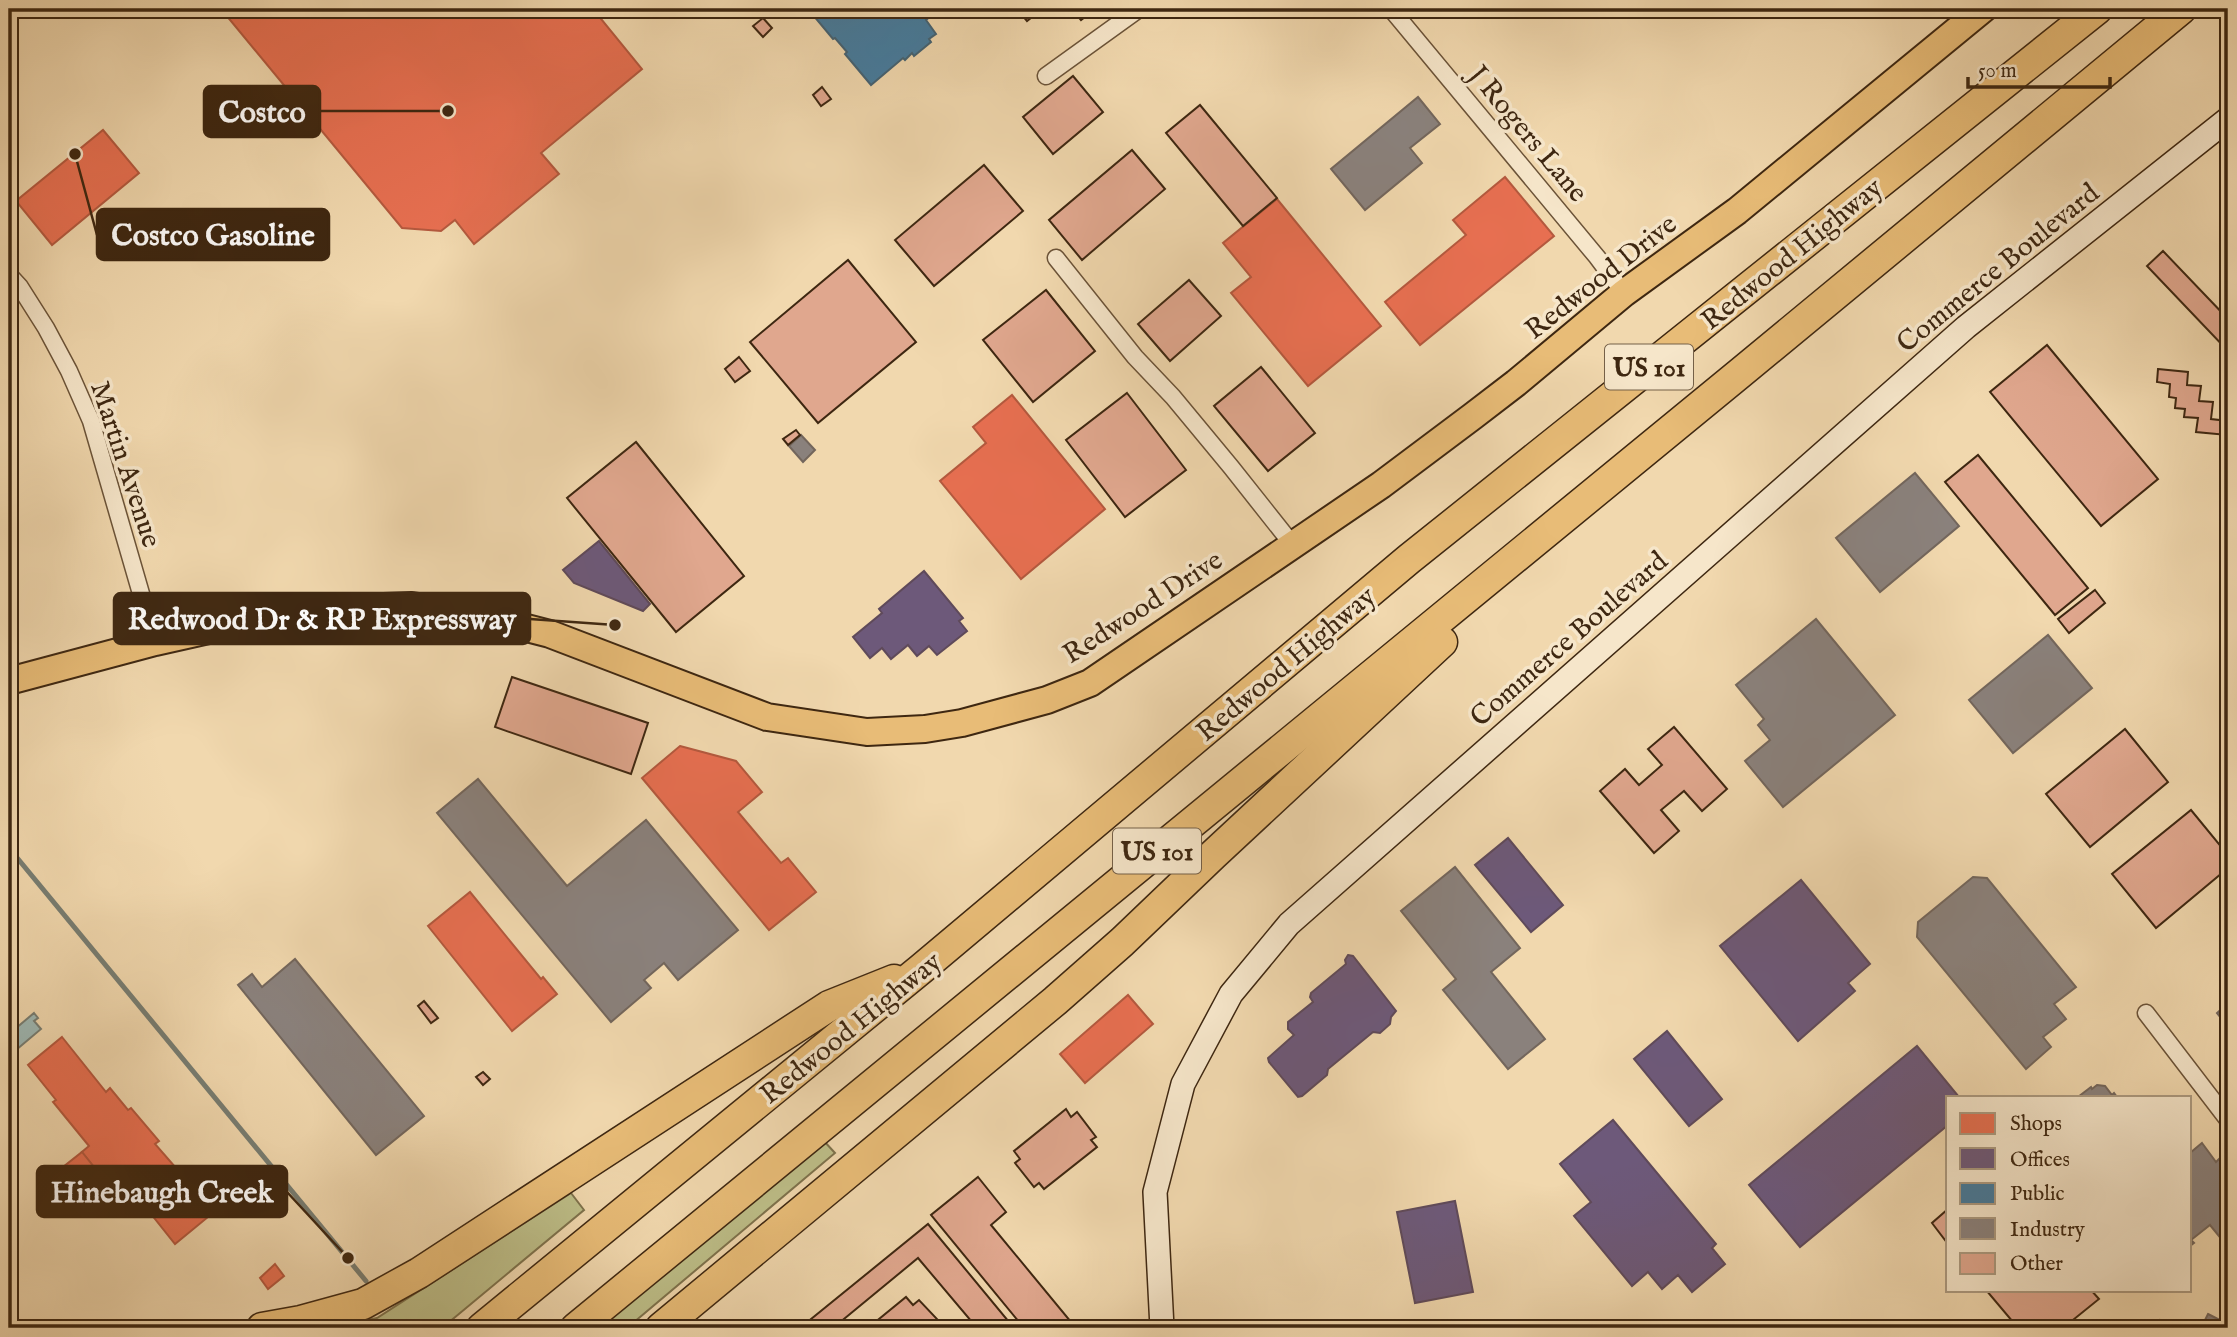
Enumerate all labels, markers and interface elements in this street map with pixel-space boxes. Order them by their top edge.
scale bar [1968,46,2109,90]
street label: J Rogers Lane [1458,57,1595,210]
text: 50 m [1978,58,2017,85]
callout: Costco [204,86,320,137]
text: Costco [218,95,306,133]
street label: Redwood Highway [1695,171,1891,339]
street label: Commerce Boulevard [1890,176,2107,361]
street label: Redwood Drive [1519,208,1685,348]
callout: Costco Gasoline [97,209,329,260]
text: Costco Gasoline [111,218,315,256]
road number: US 101 [1605,344,1693,390]
street label: Martin Avenue [81,377,168,552]
street label: Redwood Drive [1057,543,1230,673]
street label: Commerce Boulevard [1464,544,1676,735]
street label: Redwood Highway [1190,580,1384,750]
callout: Redwood Dr & RP Expressway [114,593,530,644]
text: Redwood Dr & RP Expressway [128,602,517,640]
road number: US 101 [1113,828,1201,874]
street label: Redwood Highway [754,945,950,1113]
legend [1946,1096,2192,1292]
text: Shops [2010,1111,2062,1138]
text: Offices [2010,1147,2070,1174]
callout: Hinebaugh Creek [37,1166,287,1217]
text: Hinebaugh Creek [51,1175,274,1213]
text: Public [2010,1181,2064,1208]
text: Industry [2010,1217,2086,1244]
text: Other [2010,1251,2063,1278]

